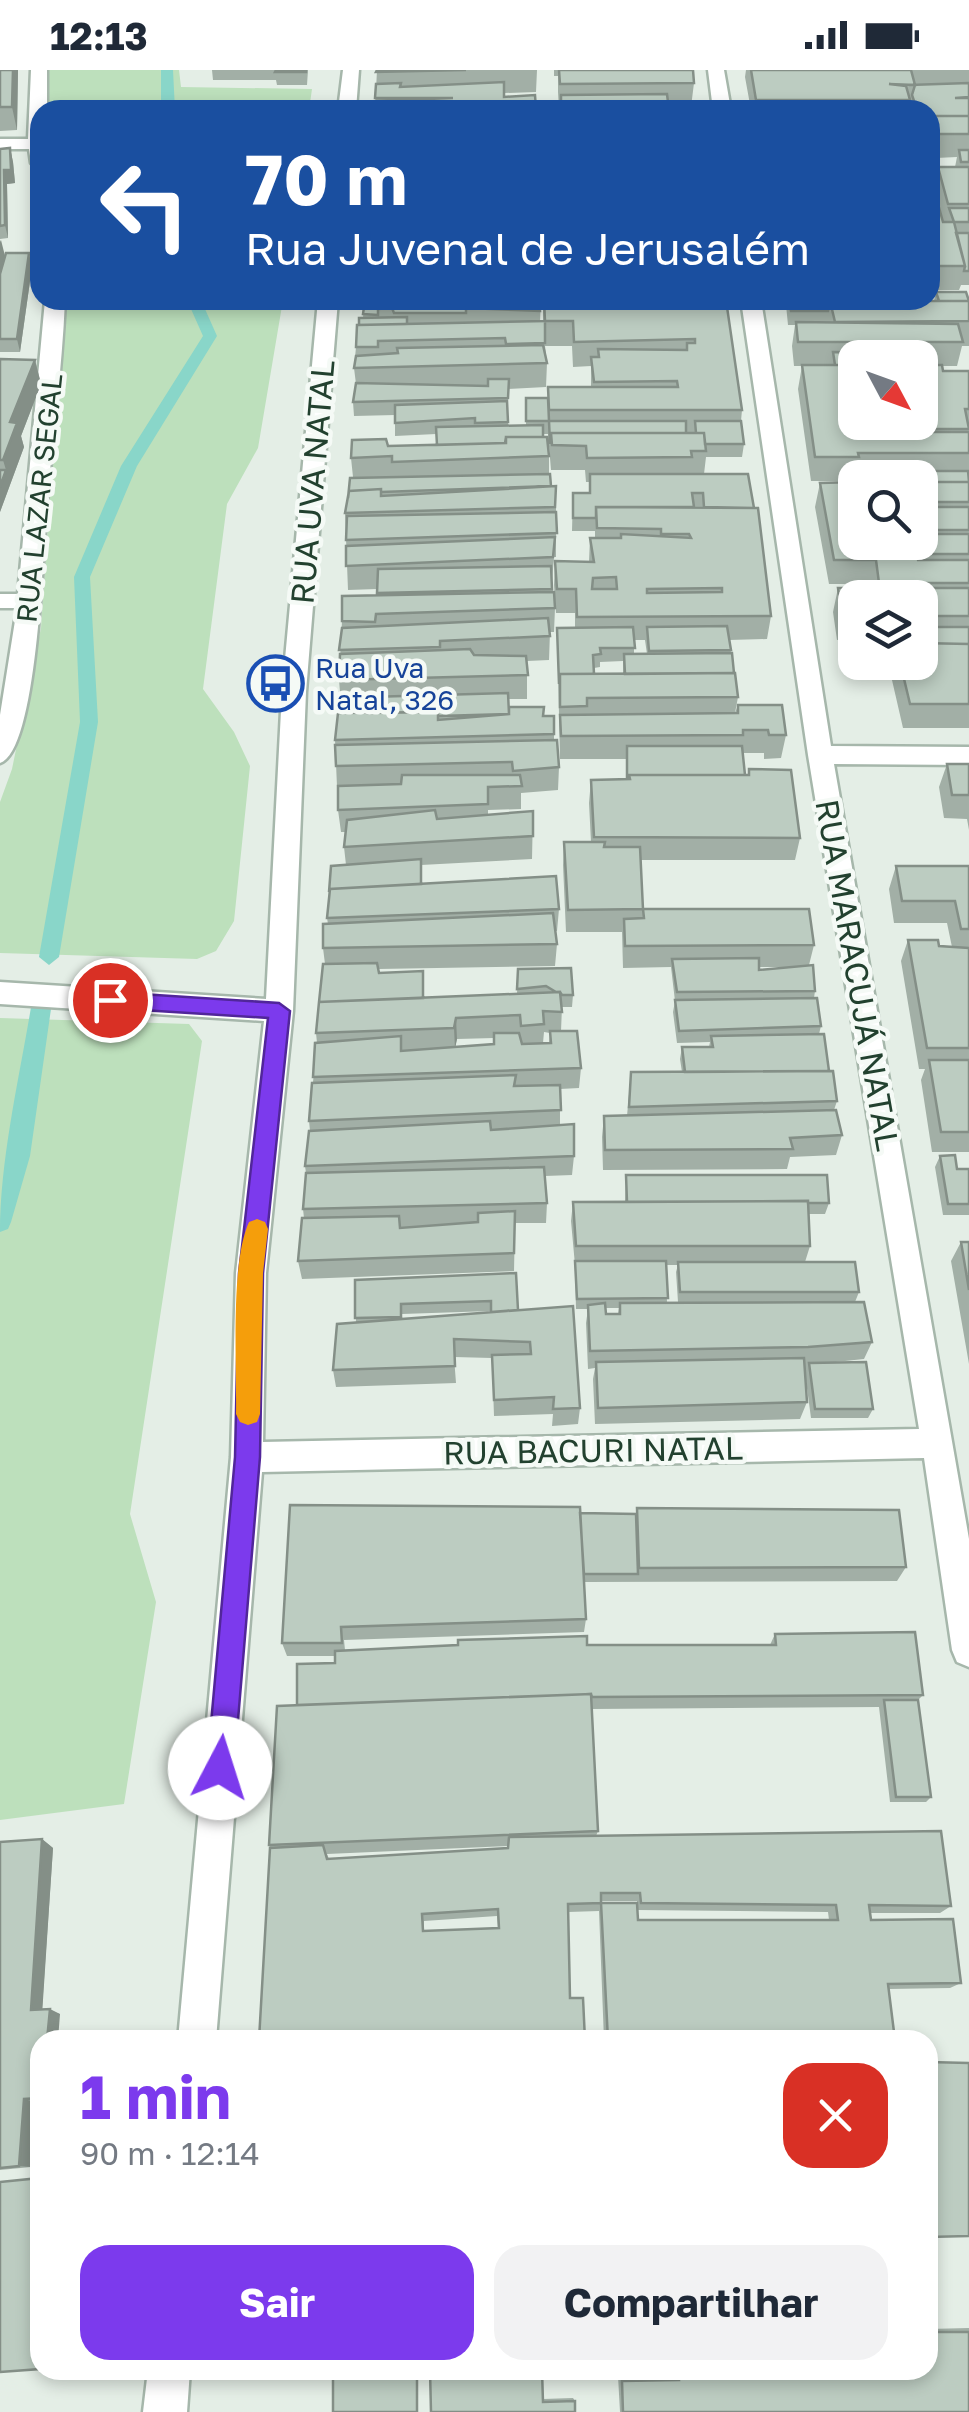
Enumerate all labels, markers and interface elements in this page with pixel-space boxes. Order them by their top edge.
text: 12:13 [50,13,148,58]
text: 70 m [245,136,407,220]
icon: left [80,140,210,270]
text: Rua Juvenal de Jerusalém [245,221,810,275]
north arrow [838,340,938,440]
map controls [838,340,938,680]
street label: RUA UVA NATAL [282,358,342,606]
street label: RUA LAZAR SEGAL [10,372,68,624]
button: search [838,460,938,560]
button: layers [838,580,938,680]
place label: Rua Uva Natal, 326 [315,651,454,716]
bus stop icon: Rua Uva Natal, 326 [246,653,306,713]
street label: RUA MARACUJÁ NATAL [808,796,908,1154]
pin [68,958,153,1043]
icon: arrive [83,973,138,1028]
street label: RUA BACURI NATAL [443,1428,743,1472]
position arrow [168,1716,272,1820]
text: 1 min [80,2060,231,2132]
button: close [783,2063,888,2168]
text: 90 m · 12:14 [80,2134,260,2172]
button: Sair [80,2245,474,2360]
button: Compartilhar [494,2245,888,2360]

